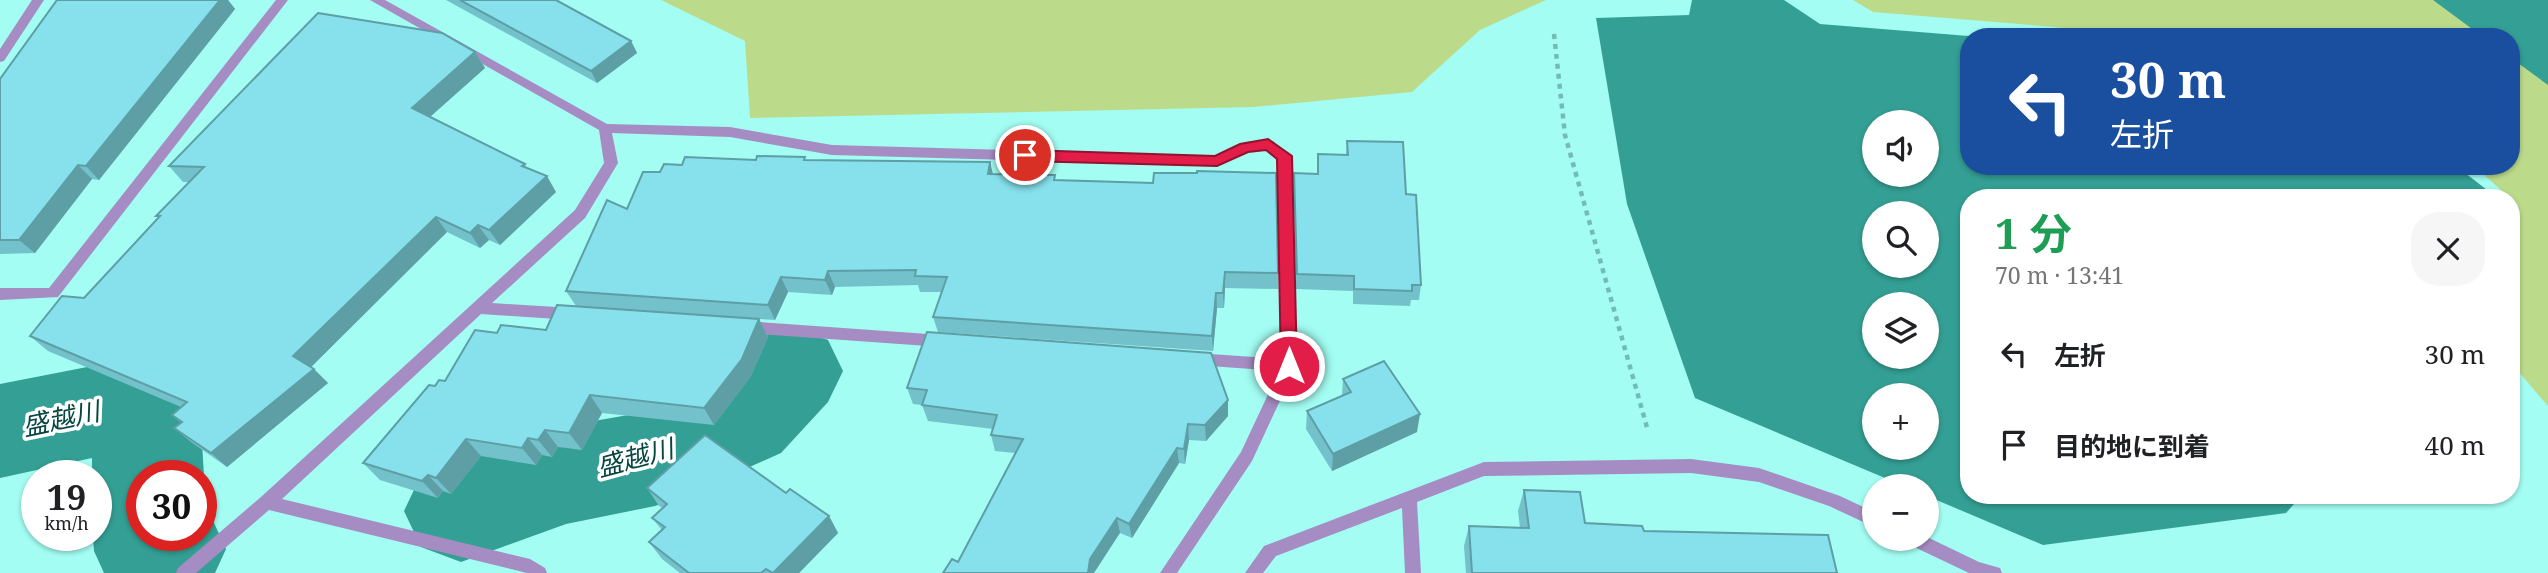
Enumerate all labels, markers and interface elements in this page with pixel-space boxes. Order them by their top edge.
text: 30 m [2110,46,2226,112]
icon: left [1995,56,2086,147]
map controls [1862,110,1939,551]
button: sound [1862,110,1939,187]
text: 左折 [2110,112,2174,155]
pin [995,125,1055,185]
icon: arrive [1006,136,1044,174]
button: search [1862,201,1939,278]
text: 1 分 [1995,204,2072,261]
button: close [2411,212,2485,286]
text: 70 m · 13:41 [1995,259,2124,291]
button: layers [1862,292,1939,369]
position arrow [1252,329,1326,403]
icon: left [1995,335,2033,373]
text: 30 m [2425,336,2485,372]
text: 左折 [2054,337,2106,373]
button: + [1862,383,1939,460]
water label: 盛越川 [19,392,106,444]
icon: arrive [1995,426,2033,464]
text: 40 m [2425,427,2485,463]
text: 目的地に到着 [2054,428,2210,464]
water label: 盛越川 [592,429,680,485]
speed limit sign: 30 [126,460,217,551]
text: 19 [47,473,86,520]
button: − [1862,474,1939,551]
text: km/h [44,511,89,535]

